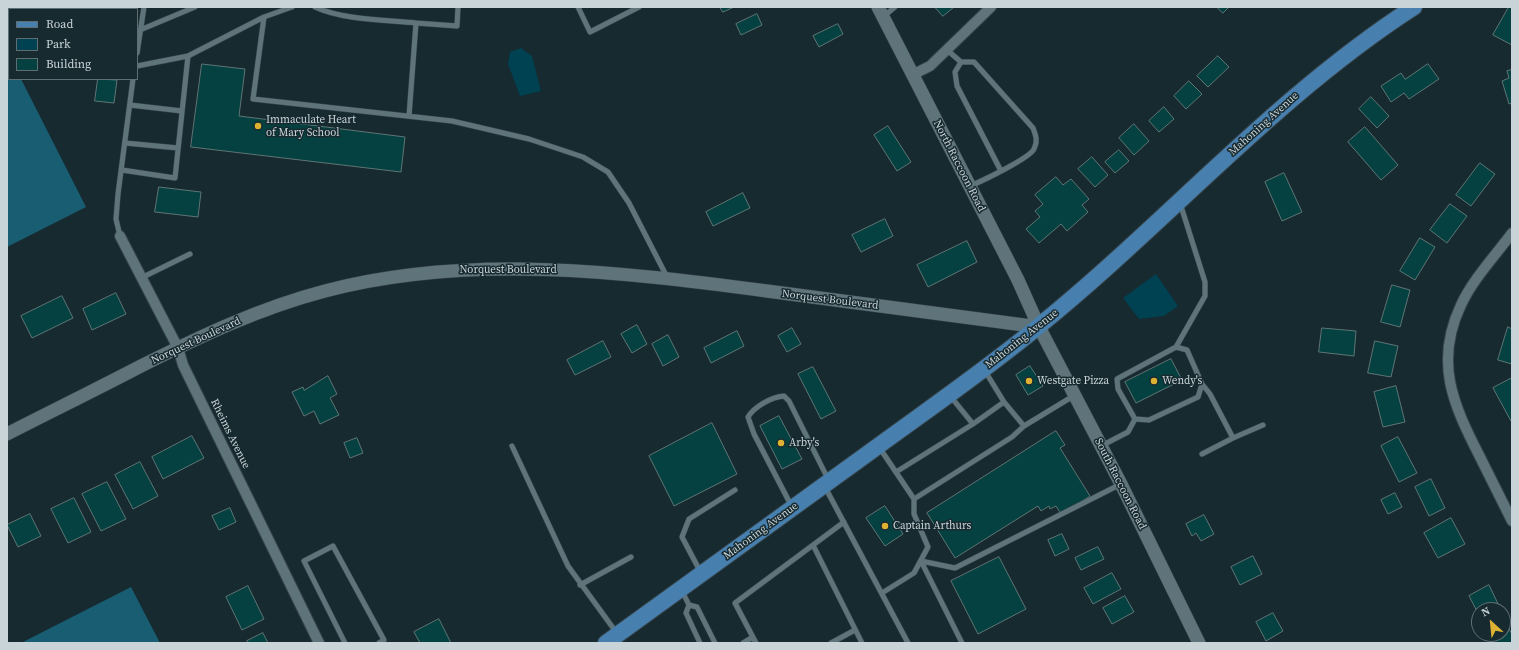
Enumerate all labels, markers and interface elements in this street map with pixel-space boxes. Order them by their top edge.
legend [8,8,138,80]
text: Road [46,16,73,32]
text: Park [46,36,71,52]
text: Building [46,56,91,72]
street label: Mahoning Avenue [1227,89,1301,159]
place label: Immaculate Heart of Mary School [266,113,356,139]
street label: North Raccoon Road [930,118,988,214]
marker: Immaculate Heart of Mary School [253,121,263,131]
street label: Norquest Boulevard [459,263,557,277]
street label: Norquest Boulevard [781,288,879,312]
street label: Mahoning Avenue [983,306,1061,372]
street label: Norquest Boulevard [149,314,243,368]
place label: Westgate Pizza [1037,374,1109,388]
place label: Wendy's [1162,374,1202,388]
marker: Westgate Pizza [1024,376,1034,386]
marker: Wendy's [1149,376,1159,386]
street label: Rheims Avenue [207,397,253,471]
place label: Arby's [789,436,819,450]
street label: South Raccoon Road [1091,436,1149,532]
marker: Arby's [776,438,786,448]
street label: Mahoning Avenue [721,500,801,562]
place label: Captain Arthurs [893,519,971,533]
marker: Captain Arthurs [880,521,890,531]
north arrow [1471,602,1511,642]
text: N [1479,603,1493,620]

